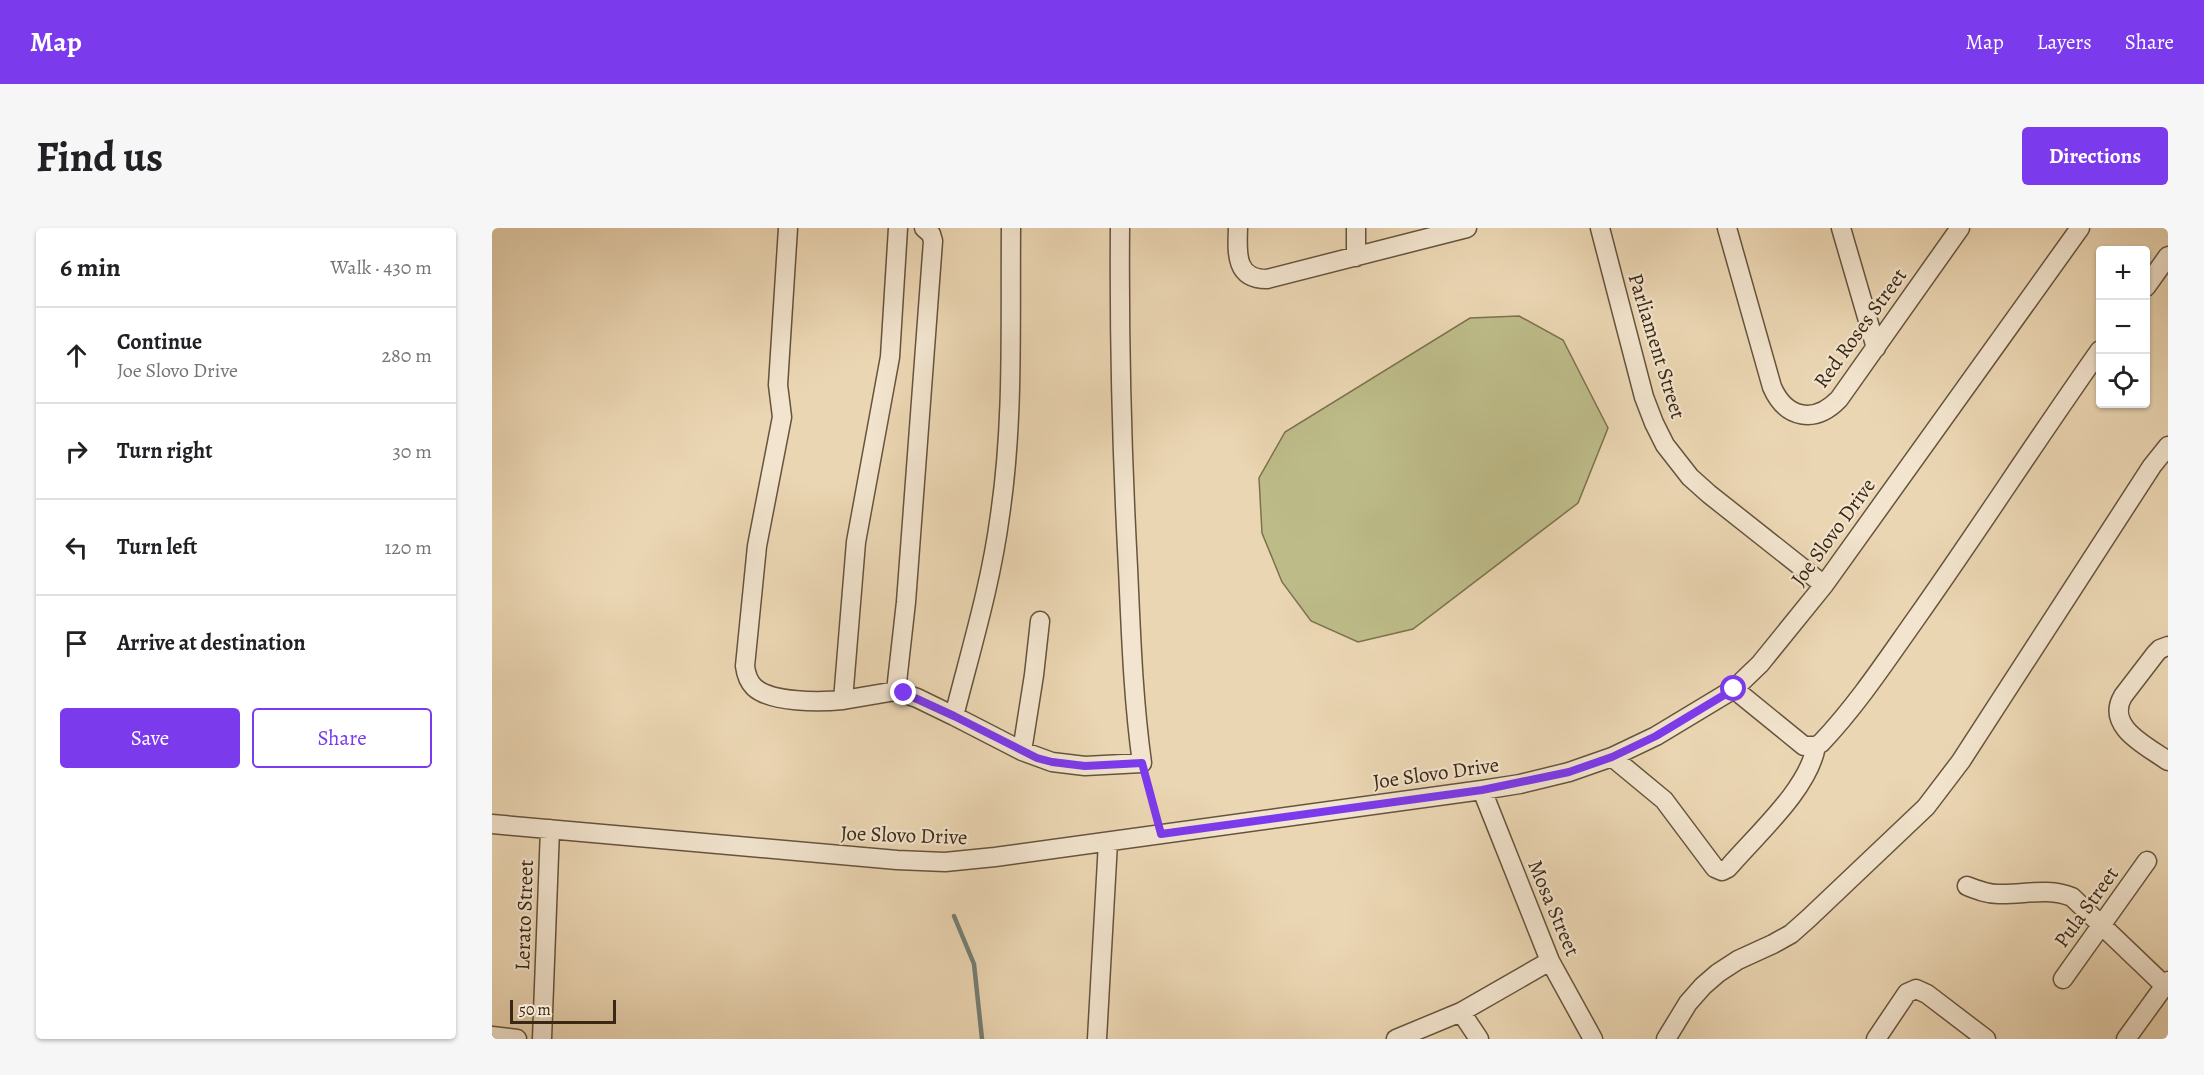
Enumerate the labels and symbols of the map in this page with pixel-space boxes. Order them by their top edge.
street label: Red Roses Street [1807,262,1913,394]
street label: Parliament Street [1622,270,1692,422]
street label: Joe Slovo Drive [1784,472,1882,592]
route start [1720,675,1746,701]
route end [890,679,916,705]
street label: Joe Slovo Drive [1371,750,1501,796]
street label: Joe Slovo Drive [840,819,968,851]
street label: Mosa Street [1521,856,1587,960]
street label: Lerato Street [508,859,540,971]
street label: Pula Street [2047,861,2125,953]
scale bar [510,997,616,1024]

